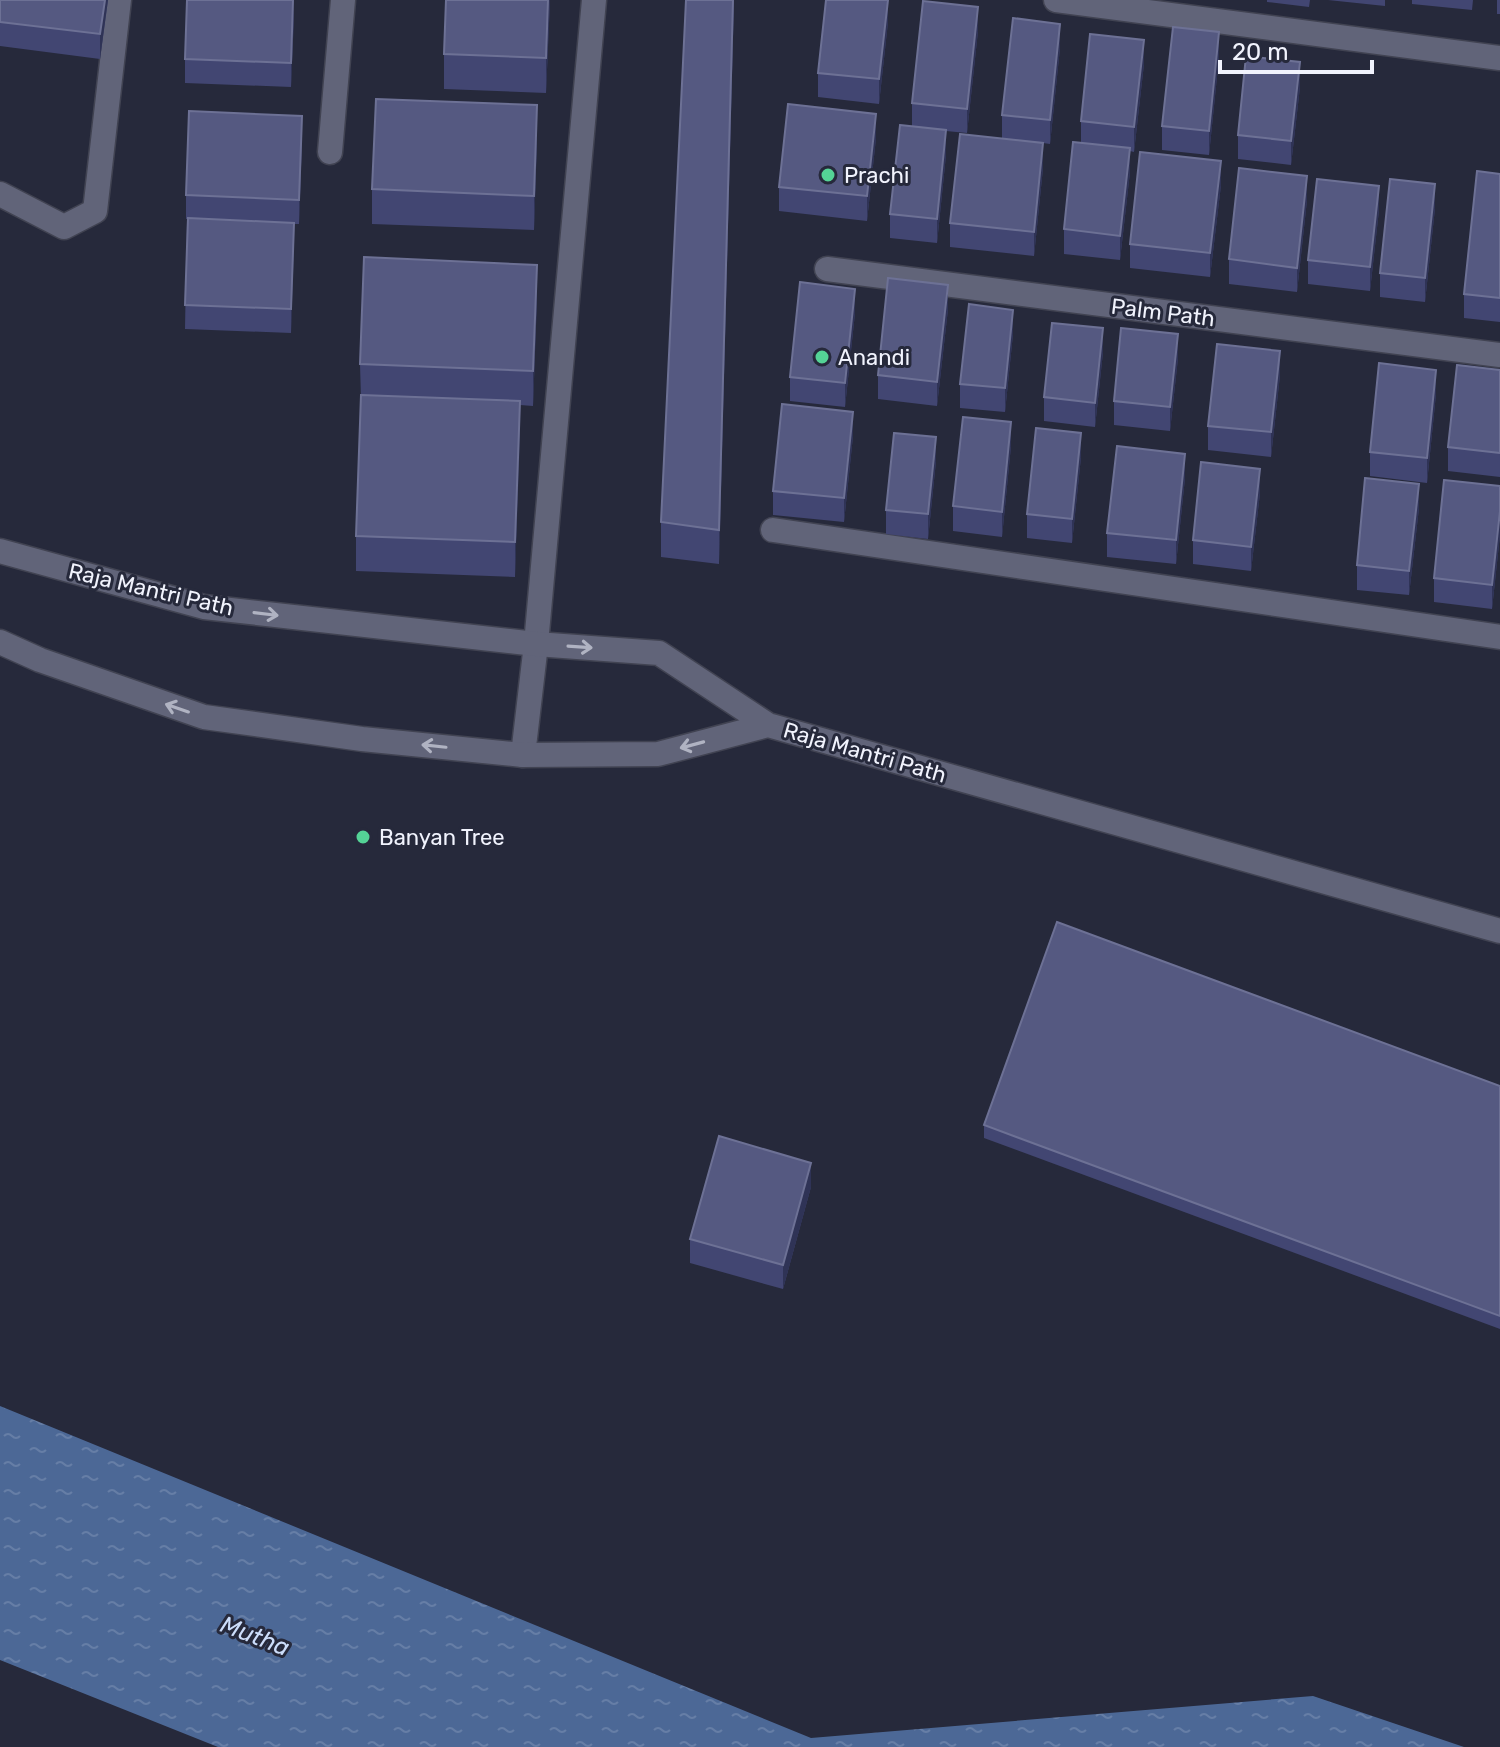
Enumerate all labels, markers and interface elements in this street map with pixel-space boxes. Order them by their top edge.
scale bar [1220,24,1372,74]
text: 20 m [1232,38,1289,66]
place label: Prachi [844,162,909,189]
marker: Prachi [819,166,837,184]
street label: Palm Path [1110,293,1216,332]
place label: Anandi [838,344,910,371]
marker: Anandi [813,348,831,366]
street label: Raja Mantri Path [66,557,236,622]
one-way arrow [252,606,279,621]
one-way arrow [566,640,593,655]
one-way arrow [165,699,190,714]
street label: Raja Mantri Path [780,716,949,789]
one-way arrow [421,738,448,753]
one-way arrow [680,738,706,753]
place label: Banyan Tree [379,824,505,851]
marker: Banyan Tree [354,828,372,846]
water label: Mutha [217,1610,293,1662]

